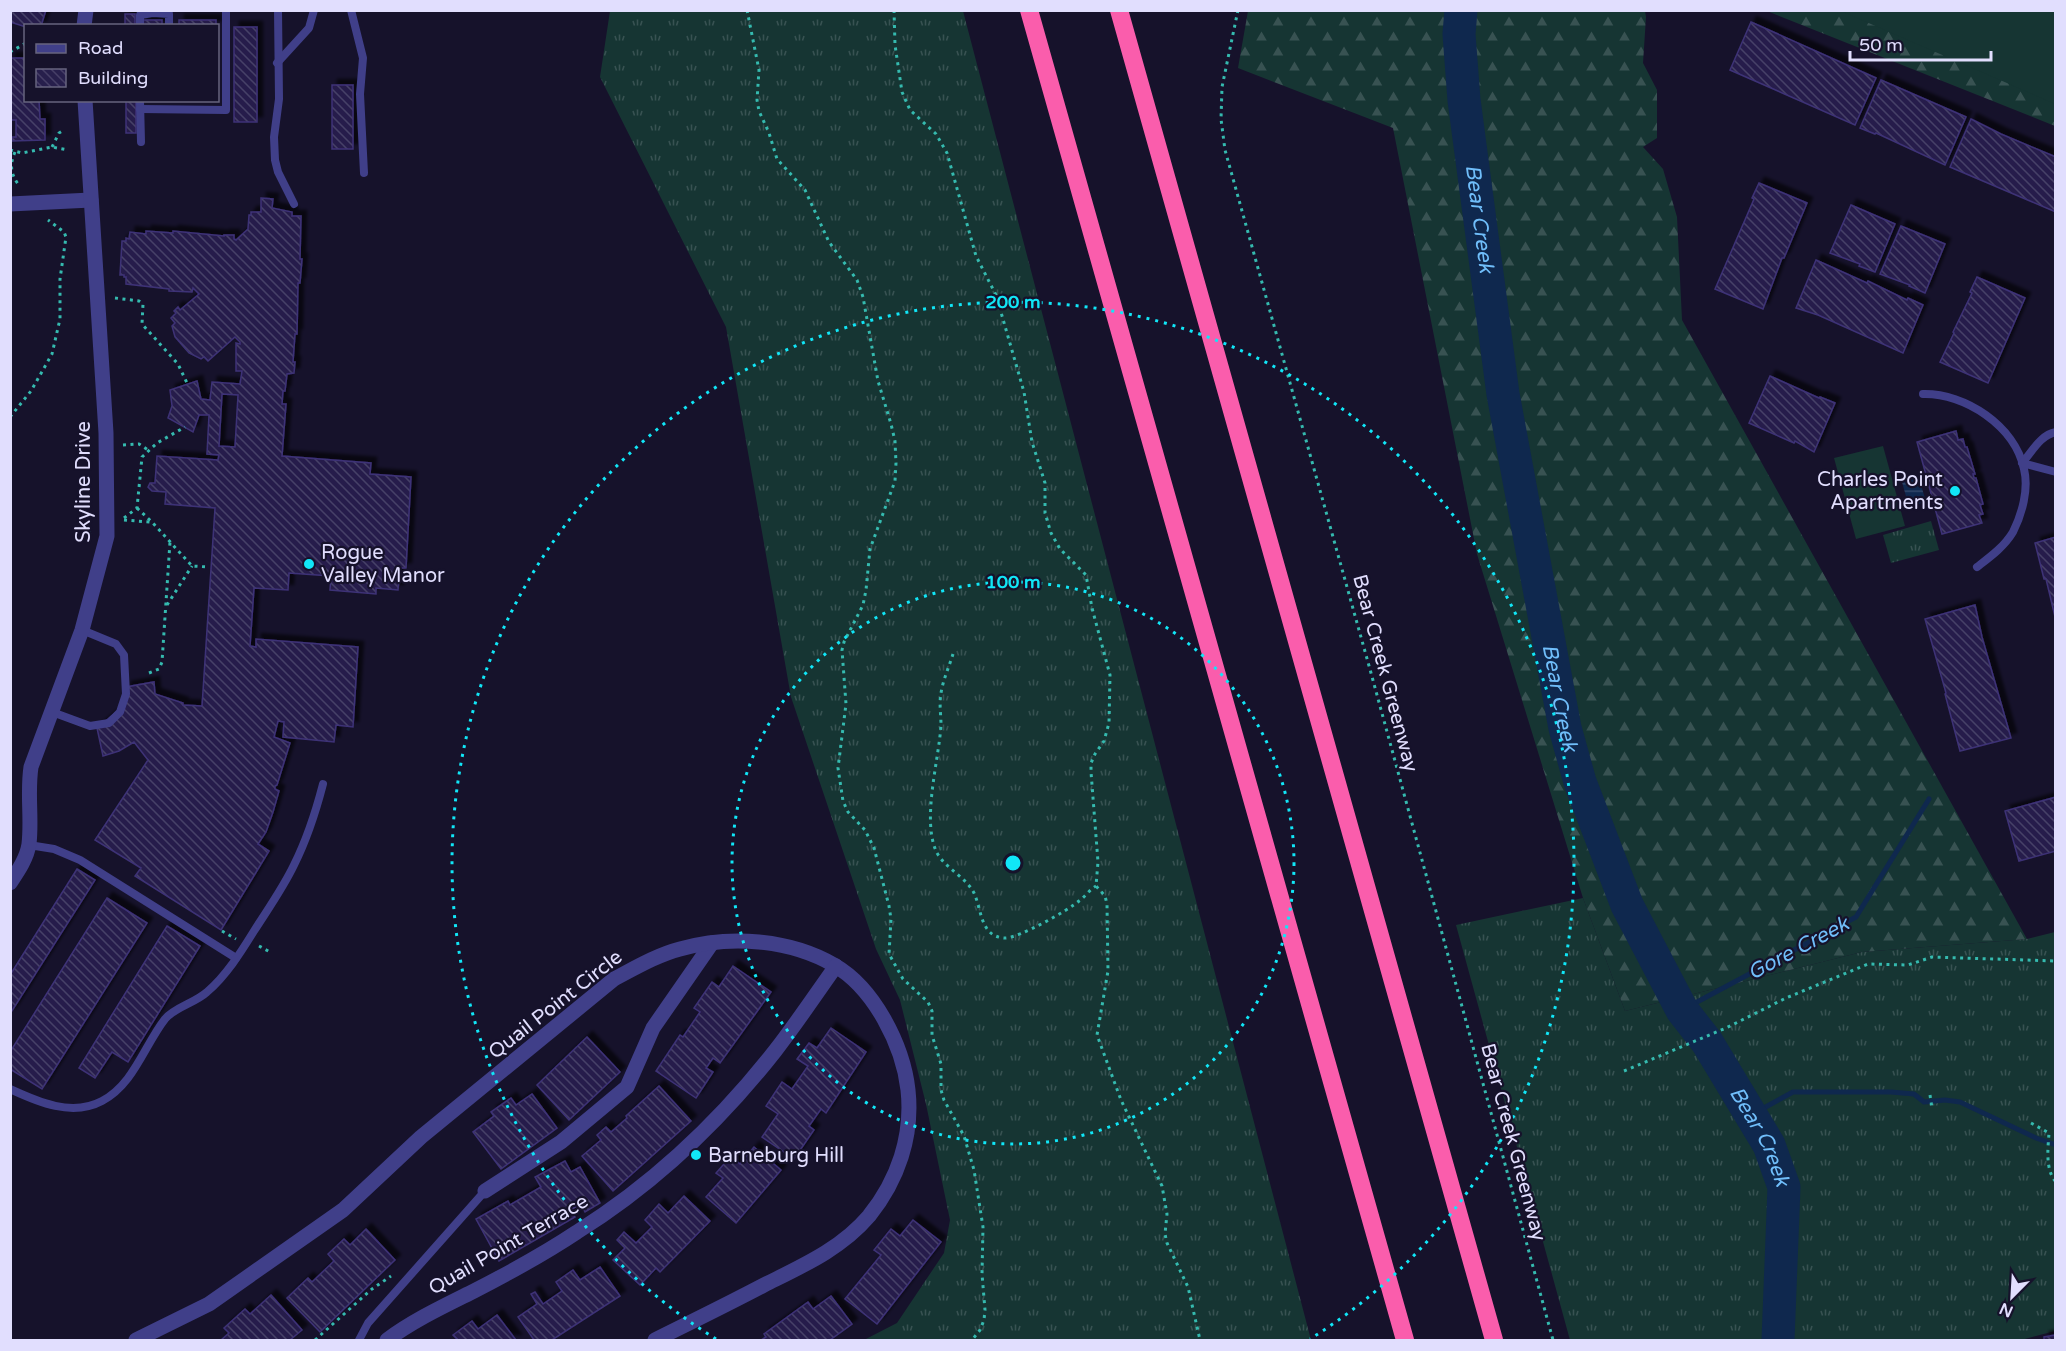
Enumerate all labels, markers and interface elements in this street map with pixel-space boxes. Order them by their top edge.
legend [24,24,219,102]
scale bar [1850,24,1991,62]
text: 50 m [1859,34,1903,56]
text: Road [78,37,123,59]
text: Building [78,67,148,89]
water label: Bear Creek [1460,163,1499,276]
text: 200 m [985,291,1041,313]
street label: Skyline Drive [72,421,96,543]
place label: Charles Point Apartments [1817,468,1943,515]
marker: Charles Point Apartments [1948,484,1962,498]
place label: Rogue Valley Manor [321,541,445,588]
marker: Rogue Valley Manor [302,557,316,571]
text: 100 m [985,571,1041,593]
street label: Bear Creek Greenway [1347,572,1423,775]
water label: Bear Creek [1537,642,1583,756]
centre of rings [1003,853,1023,873]
water label: Gore Creek [1743,911,1855,986]
street label: Quail Point Circle [484,945,627,1064]
street label: Bear Creek Greenway [1475,1041,1551,1244]
water label: Bear Creek [1724,1082,1795,1191]
place label: Barneburg Hill [708,1144,844,1168]
marker: Barneburg Hill [689,1148,703,1162]
street label: Quail Point Terrace [424,1189,593,1300]
north arrow [1982,1267,2042,1327]
text: N [1996,1298,2016,1322]

